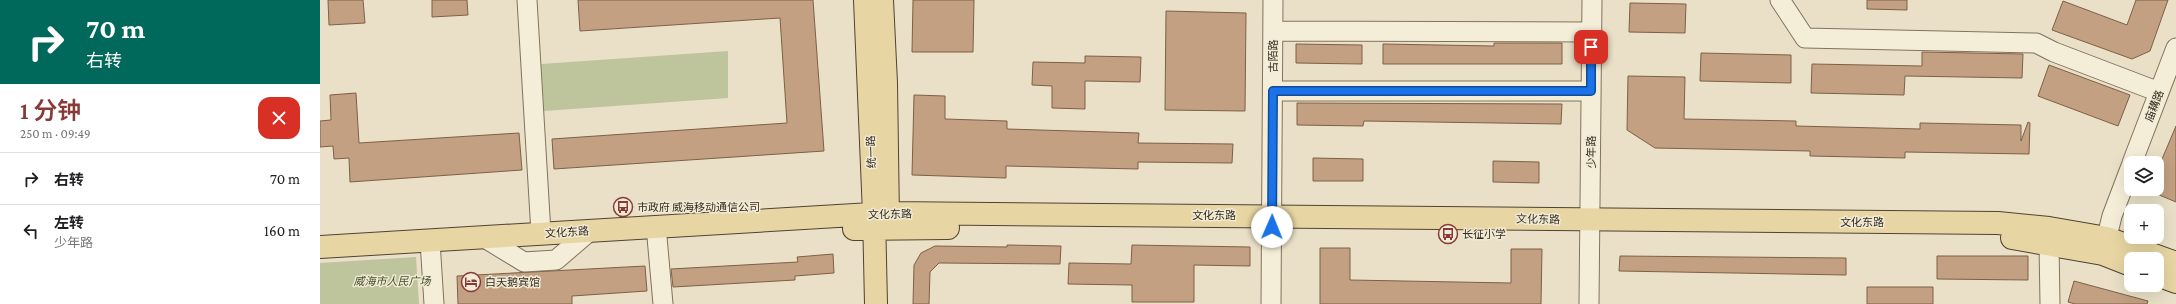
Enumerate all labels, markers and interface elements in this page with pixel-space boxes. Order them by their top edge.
text: 70 m [86,13,145,44]
icon: right [20,16,72,68]
pin [1574,30,1608,64]
icon: arrive [1580,36,1602,58]
street label: 古陌路 [1267,40,1279,73]
text: 右转 [86,51,122,71]
street label: 庙耩路 [2142,88,2166,124]
text: 1 分钟 [20,97,81,124]
button: close [258,97,300,139]
text: 250 m · 09:49 [20,126,91,141]
street label: 统一路 [864,135,878,169]
street label: 少年路 [1585,136,1597,169]
map controls [2124,156,2164,292]
button: layers [2124,156,2164,196]
icon: right [20,168,42,190]
text: 70 m [270,171,300,187]
text: 右转 [54,172,84,188]
bus stop icon: 市政府 威海移动通信公司 [612,196,634,218]
place label: 市政府 威海移动通信公司 [637,201,760,213]
button: + [2124,204,2164,244]
position arrow [1251,206,1293,248]
street label: 文化东路 [868,208,912,220]
street label: 文化东路 [1192,209,1236,221]
street label: 文化东路 [1516,213,1560,225]
text: 左转 [54,215,84,231]
street label: 文化东路 [1840,216,1884,228]
icon: left [20,220,42,242]
text: 160 m [264,223,300,239]
bus stop icon: 长征小学 [1437,223,1459,245]
street label: 文化东路 [545,224,589,240]
place label: 长征小学 [1462,228,1506,240]
text: 少年路 [54,235,93,250]
button: − [2124,252,2164,292]
hotel icon: 白天鹅宾馆 [460,271,482,293]
park label: 威海市人民广场 [354,275,431,287]
place label: 白天鹅宾馆 [485,276,540,288]

